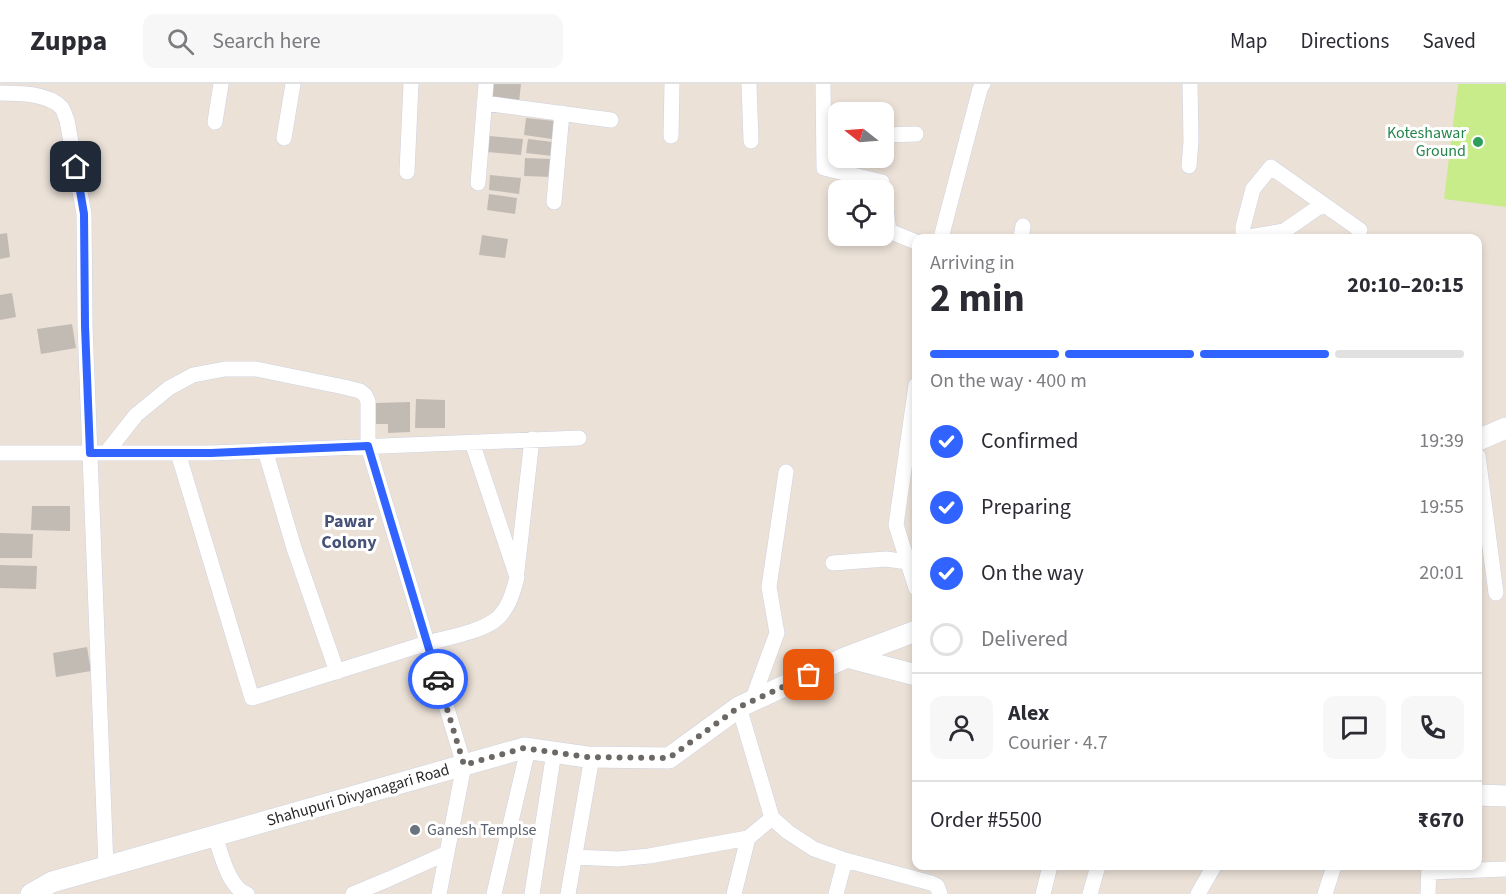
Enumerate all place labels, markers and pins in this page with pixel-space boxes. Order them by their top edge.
place label: Koteshawar Ground [1387,122,1466,162]
marker: Koteshawar Ground [1471,135,1485,149]
pin [50,141,101,192]
pin [783,649,834,700]
place label: Ganesh Templse [427,819,537,841]
marker: Ganesh Templse [408,823,422,837]

